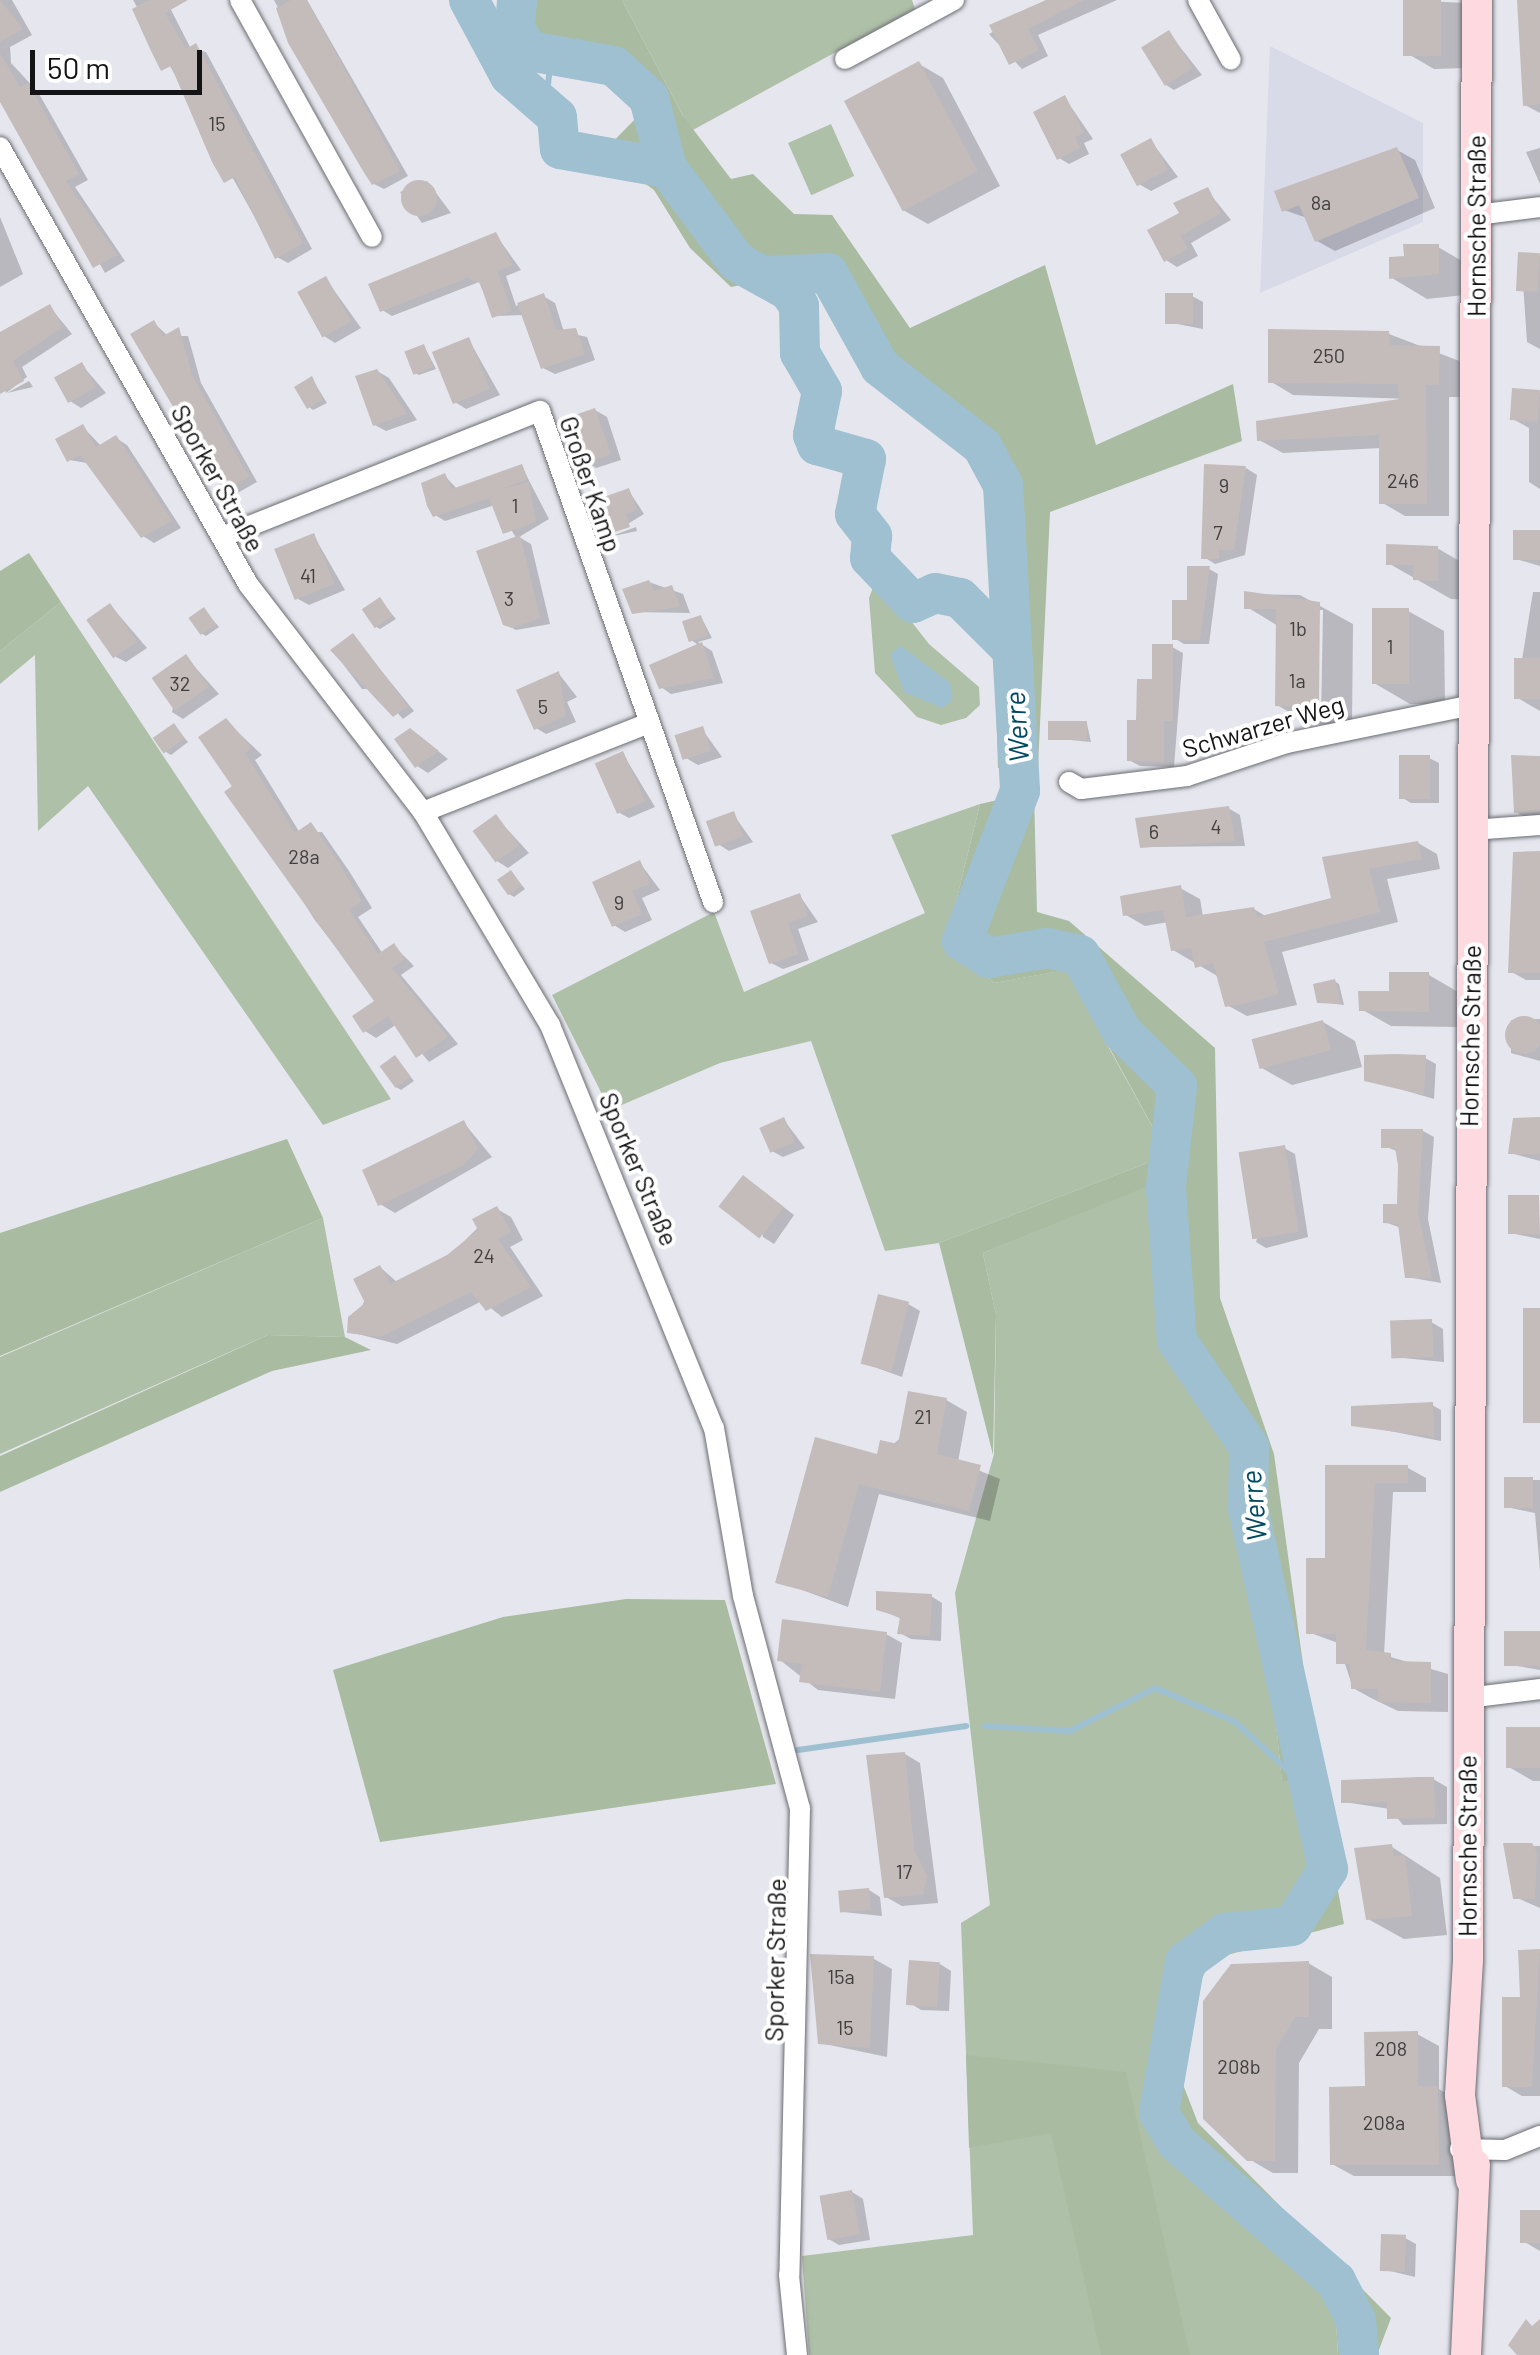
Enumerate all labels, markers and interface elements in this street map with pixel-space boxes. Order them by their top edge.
scale bar [35,30,208,92]
text: 50 m [47,49,110,85]
house number: 15 [208,111,226,135]
street label: Hornsche Straße [1461,135,1491,317]
house number: 8a [1311,190,1331,214]
house number: 250 [1313,343,1345,367]
street label: Sporker Straße [165,399,271,557]
street label: Großer Kamp [554,412,628,556]
house number: 246 [1387,468,1419,492]
house number: 9 [1219,473,1229,497]
house number: 1 [512,493,518,517]
house number: 7 [1213,520,1223,544]
house number: 41 [300,563,316,587]
house number: 3 [504,586,514,610]
house number: 1b [1289,616,1307,640]
house number: 1 [1387,634,1393,658]
house number: 1a [1288,668,1306,692]
house number: 32 [169,671,191,695]
street label: Schwarzer Weg [1179,689,1347,763]
water label: Werre [997,690,1035,764]
house number: 5 [538,694,548,718]
house number: 4 [1210,814,1222,838]
house number: 6 [1149,819,1159,843]
house number: 28a [288,844,320,868]
house number: 9 [614,890,624,914]
street label: Hornsche Straße [1453,945,1487,1127]
street label: Sporker Straße [593,1088,685,1250]
house number: 24 [473,1243,495,1267]
house number: 21 [914,1404,932,1428]
water label: Werre [1233,1469,1273,1543]
street label: Hornsche Straße [1452,1755,1482,1937]
house number: 17 [896,1859,912,1883]
street label: Sporker Straße [759,1878,791,2042]
house number: 15a [827,1964,855,1988]
house number: 15 [836,2015,854,2039]
house number: 208 [1375,2036,1407,2060]
house number: 208b [1217,2054,1261,2078]
house number: 208a [1363,2110,1405,2134]

